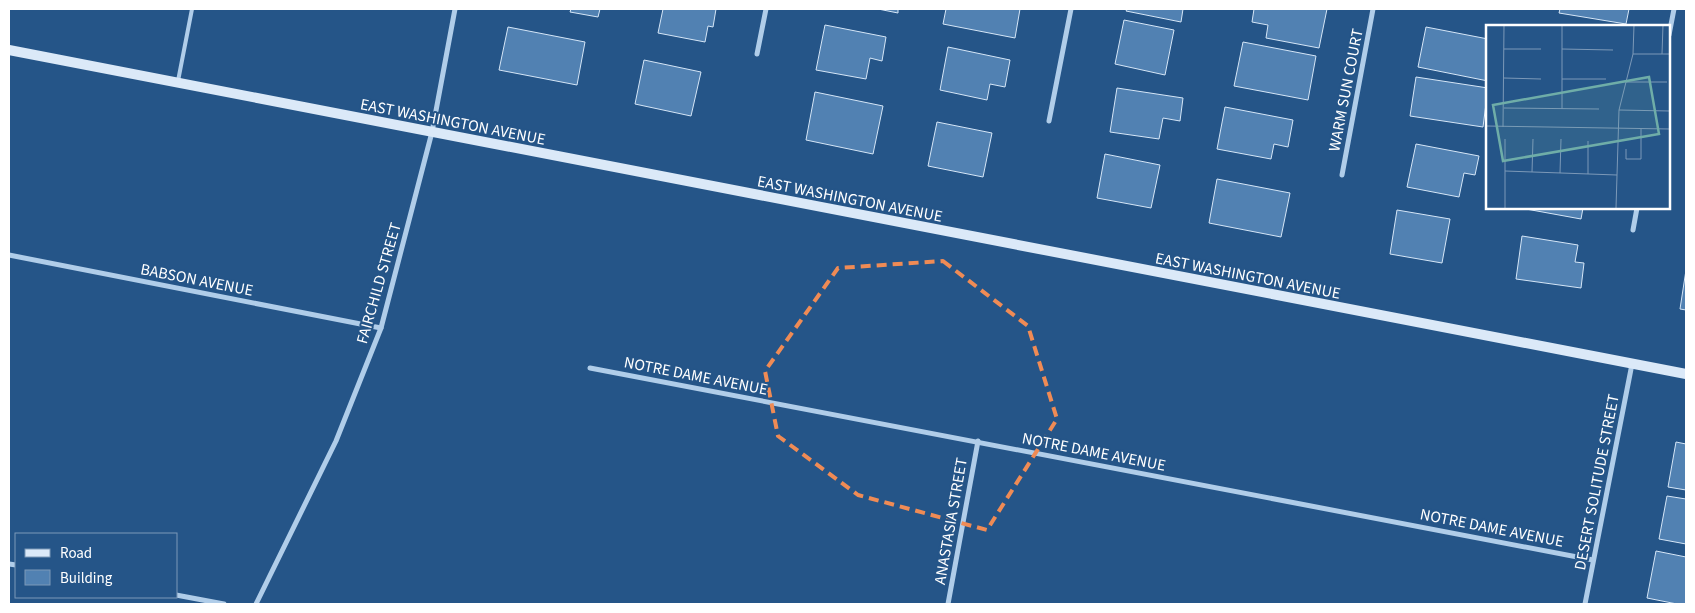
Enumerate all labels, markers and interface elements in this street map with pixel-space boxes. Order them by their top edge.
inset map [1486,25,1670,209]
street label: WARM SUN COURT [1323,26,1369,153]
street label: EAST WASHINGTON AVENUE [358,93,547,151]
street label: EAST WASHINGTON AVENUE [755,170,944,228]
street label: FAIRCHILD STREET [351,220,407,347]
street label: EAST WASHINGTON AVENUE [1153,247,1342,305]
street label: BABSON AVENUE [139,258,255,302]
street label: NOTRE DAME AVENUE [622,351,769,401]
street label: DESERT SOLITUDE STREET [1569,392,1625,572]
street label: NOTRE DAME AVENUE [1020,427,1167,477]
street label: ANASTASIA STREET [929,456,973,586]
street label: NOTRE DAME AVENUE [1418,503,1565,553]
legend [15,533,178,598]
text: Road [60,543,92,564]
text: Building [60,568,113,589]

